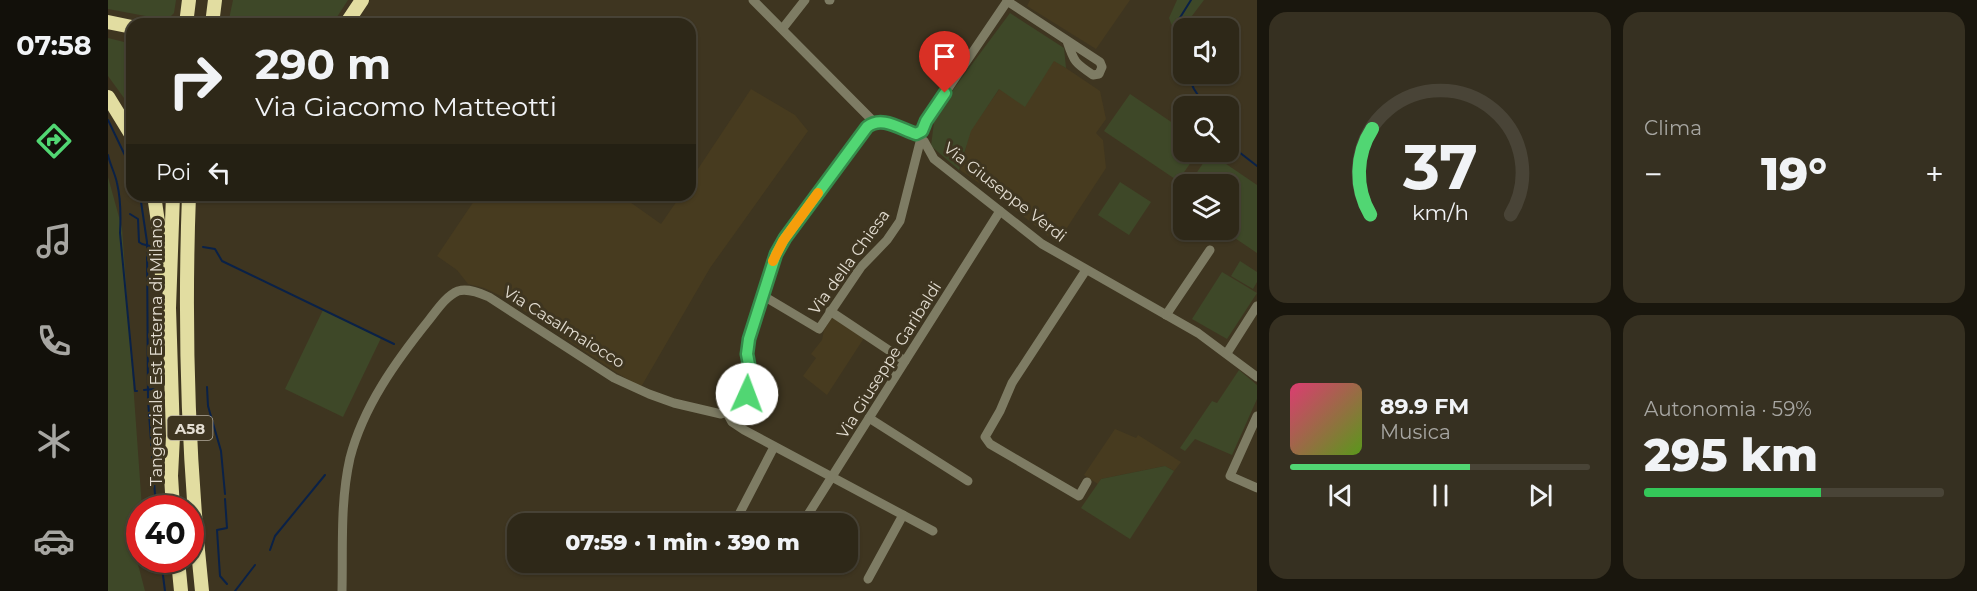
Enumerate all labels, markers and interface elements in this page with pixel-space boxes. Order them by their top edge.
map controls [1173,18,1239,240]
button: sound [1173,18,1239,84]
text: 07:58 [16,29,92,62]
pin [919,31,970,93]
text: 290 m [255,38,391,90]
icon: arrive [928,40,961,73]
icon: right [156,42,234,120]
text: Via Giacomo Matteotti [255,90,557,123]
button: search [1173,96,1239,162]
text: Clima [1644,116,1702,140]
icon: directions [33,120,75,162]
text: 37 [1401,129,1478,205]
street label: Via Giuseppe Verdi [940,138,1070,246]
text: 19° [1761,146,1827,201]
text: − [1644,154,1663,194]
text: + [1925,154,1944,194]
icon: left [203,156,236,189]
text: Poi [156,159,191,186]
button: layers [1173,174,1239,240]
text: km/h [1411,199,1469,225]
street label: Via della Chiesa [805,206,893,318]
street label: Tangenziale Est Esterna di Milano [147,218,166,486]
icon: music [33,220,75,262]
street label: Via Giuseppe Garibaldi [833,278,945,442]
street label: Via Casalmaiocco [500,282,628,372]
icon: phone [33,320,75,362]
position arrow [715,362,779,426]
text: 89.9 FM [1380,393,1469,420]
text: Autonomia · 59% [1644,397,1812,421]
road number: A58 [168,416,212,440]
icon: climate [33,420,75,462]
text: Musica [1380,420,1451,444]
text: 295 km [1644,427,1818,482]
icon: previous [1324,479,1357,512]
icon: pause [1424,479,1457,512]
icon: next [1524,479,1557,512]
speed limit sign: 40 [126,495,204,573]
icon: car [33,520,75,562]
text: 07:59 · 1 min · 390 m [565,529,800,556]

